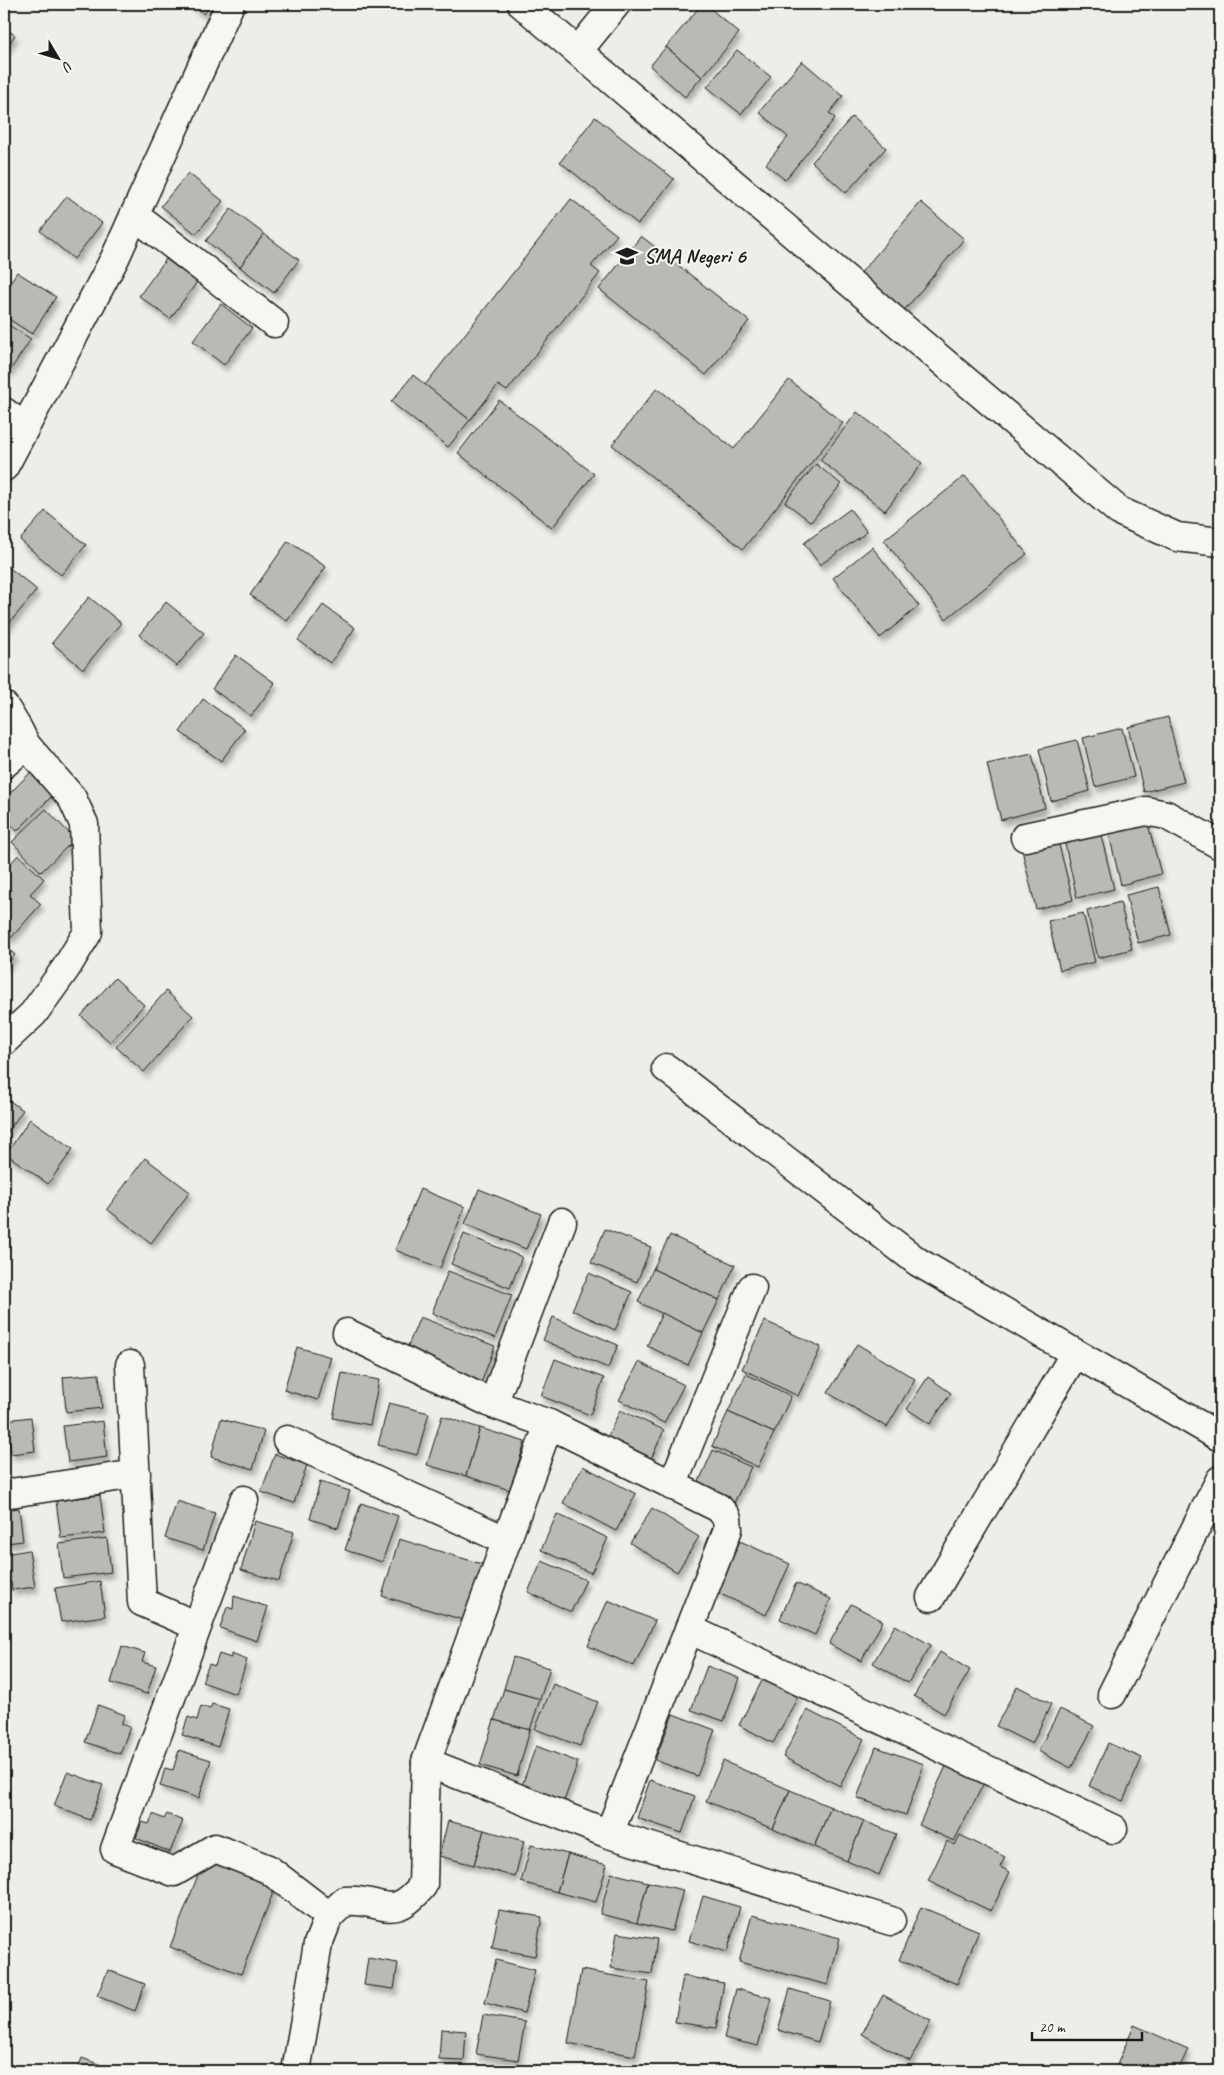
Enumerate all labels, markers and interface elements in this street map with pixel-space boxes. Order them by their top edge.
north arrow [32,32,82,82]
text: U [57,58,77,76]
school or university icon: SMA Negeri 6 [614,243,640,269]
place label: SMA Negeri 6 [644,243,748,269]
scale bar [1032,2010,1142,2042]
text: 20 m [1039,2018,1066,2037]

